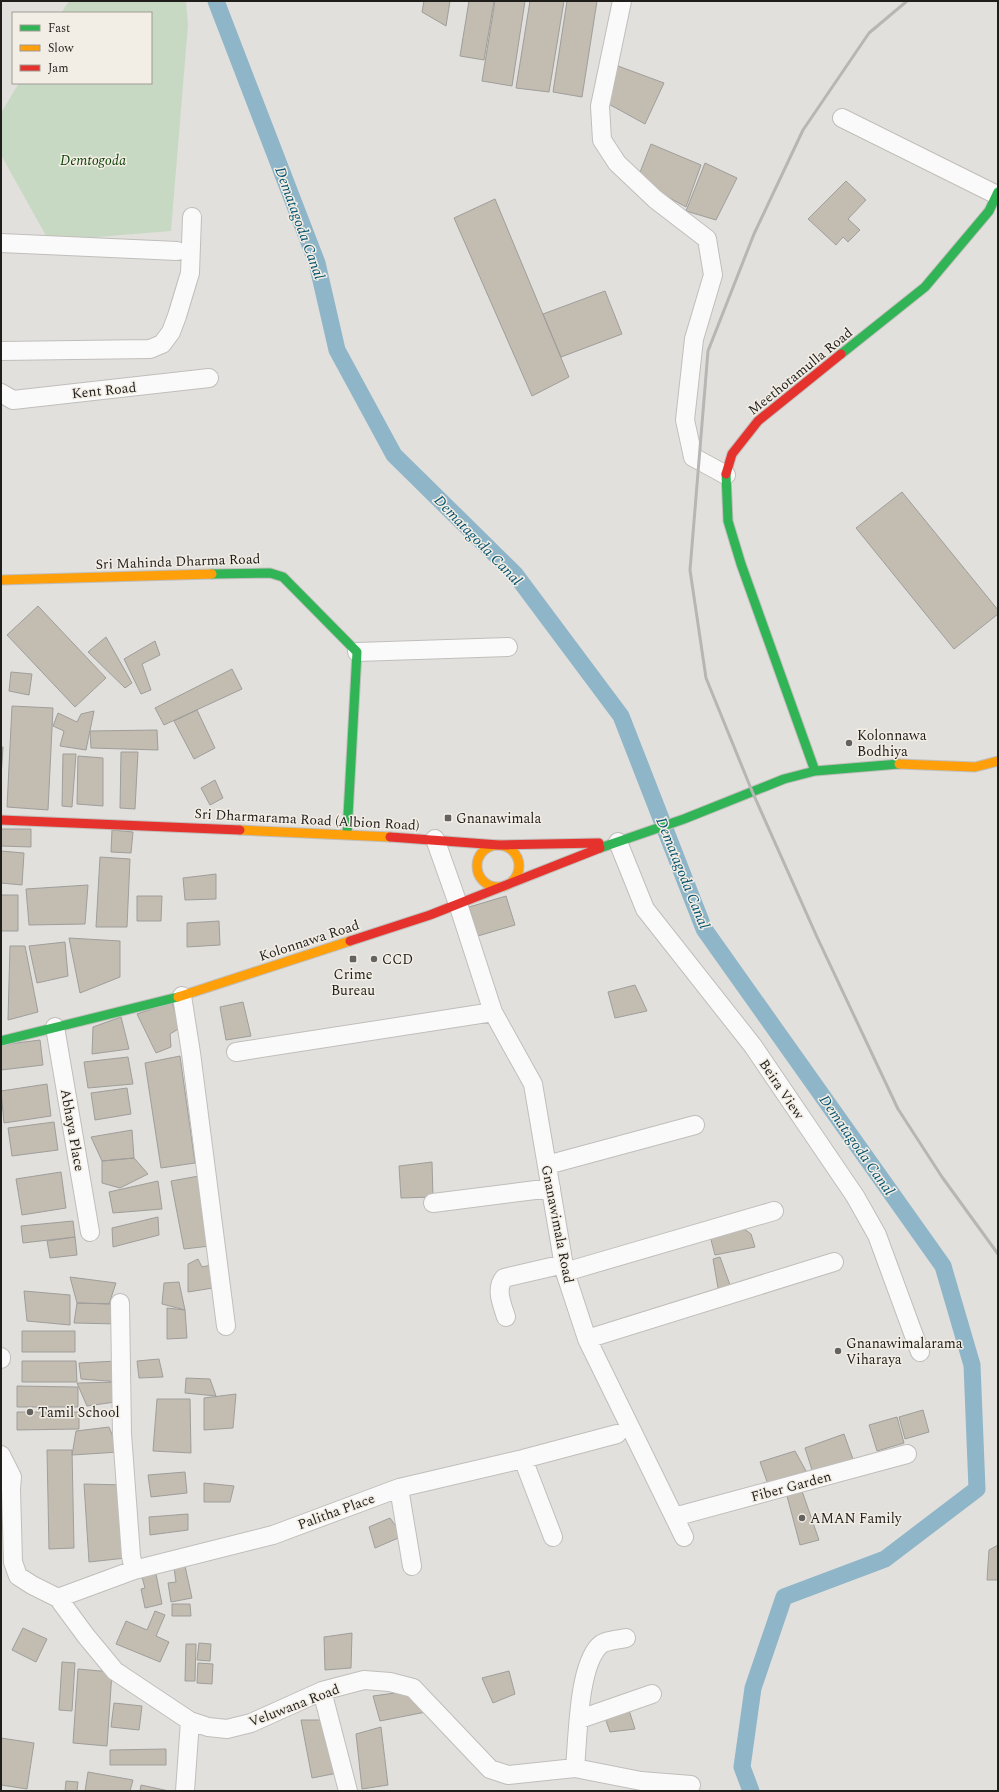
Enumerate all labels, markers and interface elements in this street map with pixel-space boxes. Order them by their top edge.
legend [12,12,152,84]
text: Fast [48,19,70,38]
text: Slow [48,39,74,58]
text: Jam [48,59,69,78]
park label: Demtogoda [60,150,126,171]
water label: Dematagoda Canal [268,163,331,283]
street label: Meethotamulla Road [743,322,857,420]
street label: Kent Road [71,377,138,404]
water label: Dematagoda Canal [428,490,527,591]
street label: Sri Mahinda Dharma Road [95,548,261,575]
place label: Kolonnawa Bodhiya [857,725,927,762]
marker: Kolonnawa Bodhiya [844,738,854,748]
street label: Sri Dharmarama Road (Albion Road) [194,803,420,836]
place label: Gnanawimala [456,808,541,829]
marker: Gnanawimala [443,813,453,823]
water label: Dematagoda Canal [650,814,715,933]
street label: Kolonnawa Road [256,914,362,967]
place label: CCD [382,949,413,970]
marker: Crime Bureau [348,954,358,964]
marker: CCD [369,954,379,964]
place label: Crime Bureau [331,964,375,1001]
street label: Beira View [754,1055,810,1124]
street label: Abhaya Place [55,1087,90,1173]
water label: Dematagoda Canal [813,1090,900,1201]
street label: Gnanawimala Road [536,1163,579,1285]
place label: Gnanawimalarama Viharaya [846,1333,963,1370]
marker: Gnanawimalarama Viharaya [833,1346,843,1356]
place label: Tamil School [38,1402,120,1423]
marker: Tamil School [25,1407,35,1417]
street label: Fiber Garden [749,1466,834,1507]
street label: Palitha Place [295,1488,378,1535]
place label: AMAN Family [810,1508,903,1529]
marker: AMAN Family [797,1513,807,1523]
street label: Veluwana Road [246,1678,343,1732]

